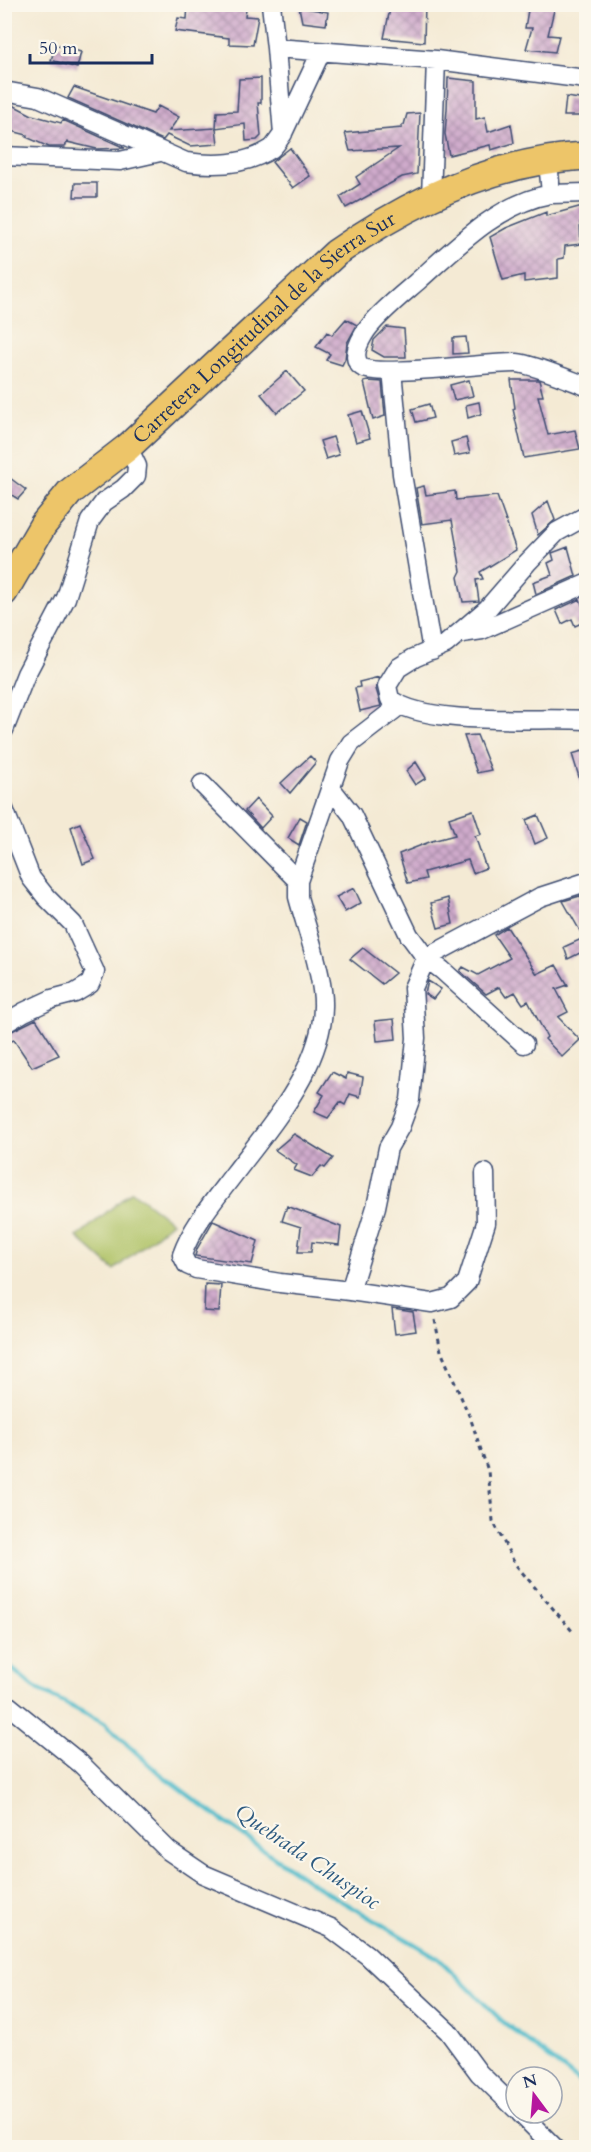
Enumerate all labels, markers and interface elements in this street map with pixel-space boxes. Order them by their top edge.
scale bar [30,27,152,65]
text: 50 m [39,36,78,61]
street label: Carretera Longitudinal de la Sierra Sur [126,204,401,451]
water label: Quebrada Chuspioc [229,1797,387,1917]
north arrow [504,2065,564,2125]
text: N [520,2069,540,2094]

